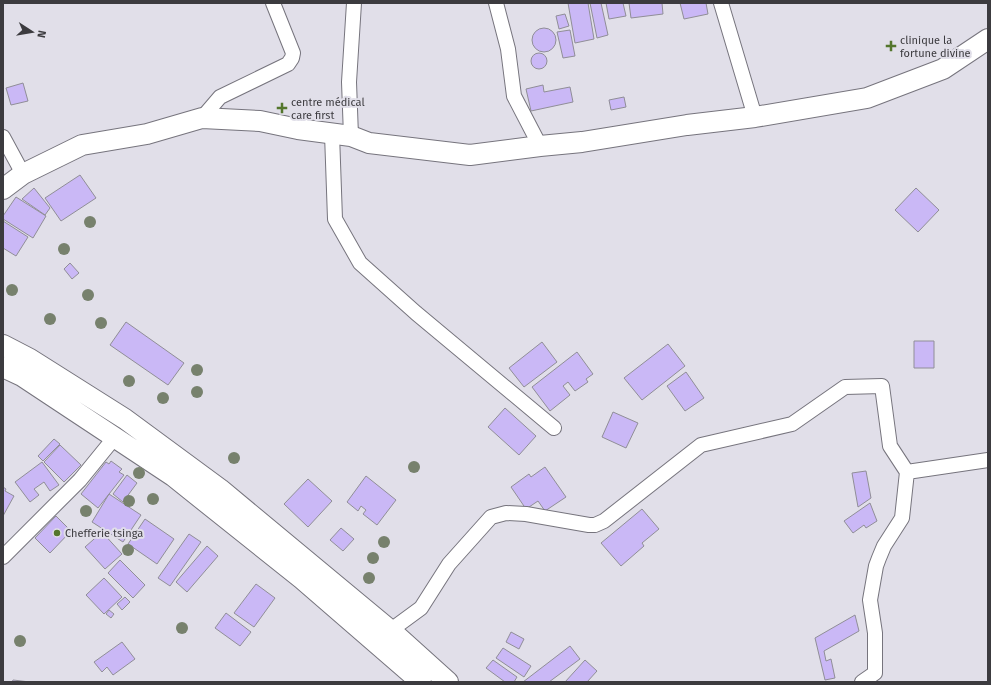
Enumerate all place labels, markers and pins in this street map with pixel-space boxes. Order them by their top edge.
place label: clinique la fortune divine [900,34,971,60]
marker: clinique la fortune divine [885,40,897,52]
place label: centre médical care first [291,96,365,122]
marker: centre médical care first [276,102,288,114]
place label: Chefferie tsinga [65,527,143,540]
marker: Chefferie tsinga [52,528,62,538]

